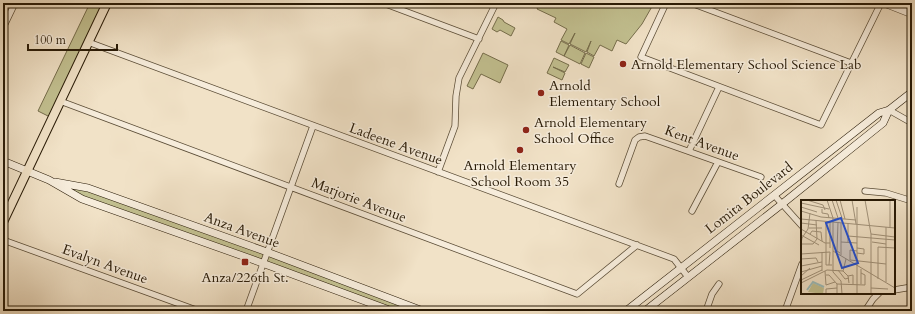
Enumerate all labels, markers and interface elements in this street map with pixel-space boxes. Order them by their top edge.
scale bar [28,26,117,52]
text: 100 m [34,32,67,48]
place label: Arnold Elementary School Science Lab [631,55,862,74]
marker: Arnold Elementary School Science Lab [618,59,628,69]
place label: Arnold Elementary School [549,76,661,111]
marker: Arnold Elementary School [536,88,546,98]
place label: Arnold Elementary School Office [534,113,648,148]
street label: Ladeene Avenue [347,118,445,170]
street label: Kent Avenue [662,121,742,165]
marker: Arnold Elementary School Office [521,125,531,135]
marker: Arnold Elementary School Room 35 [515,145,525,155]
place label: Arnold Elementary School Room 35 [463,156,577,191]
street label: Lomita Boulevard [701,157,797,238]
street label: Marjorie Avenue [309,173,409,227]
inset map [801,200,895,294]
street label: Anza Avenue [201,207,283,253]
street label: Evalyn Avenue [60,240,150,288]
marker: Anza/226th St. [240,257,250,267]
place label: Anza/226th St. [201,268,289,287]

